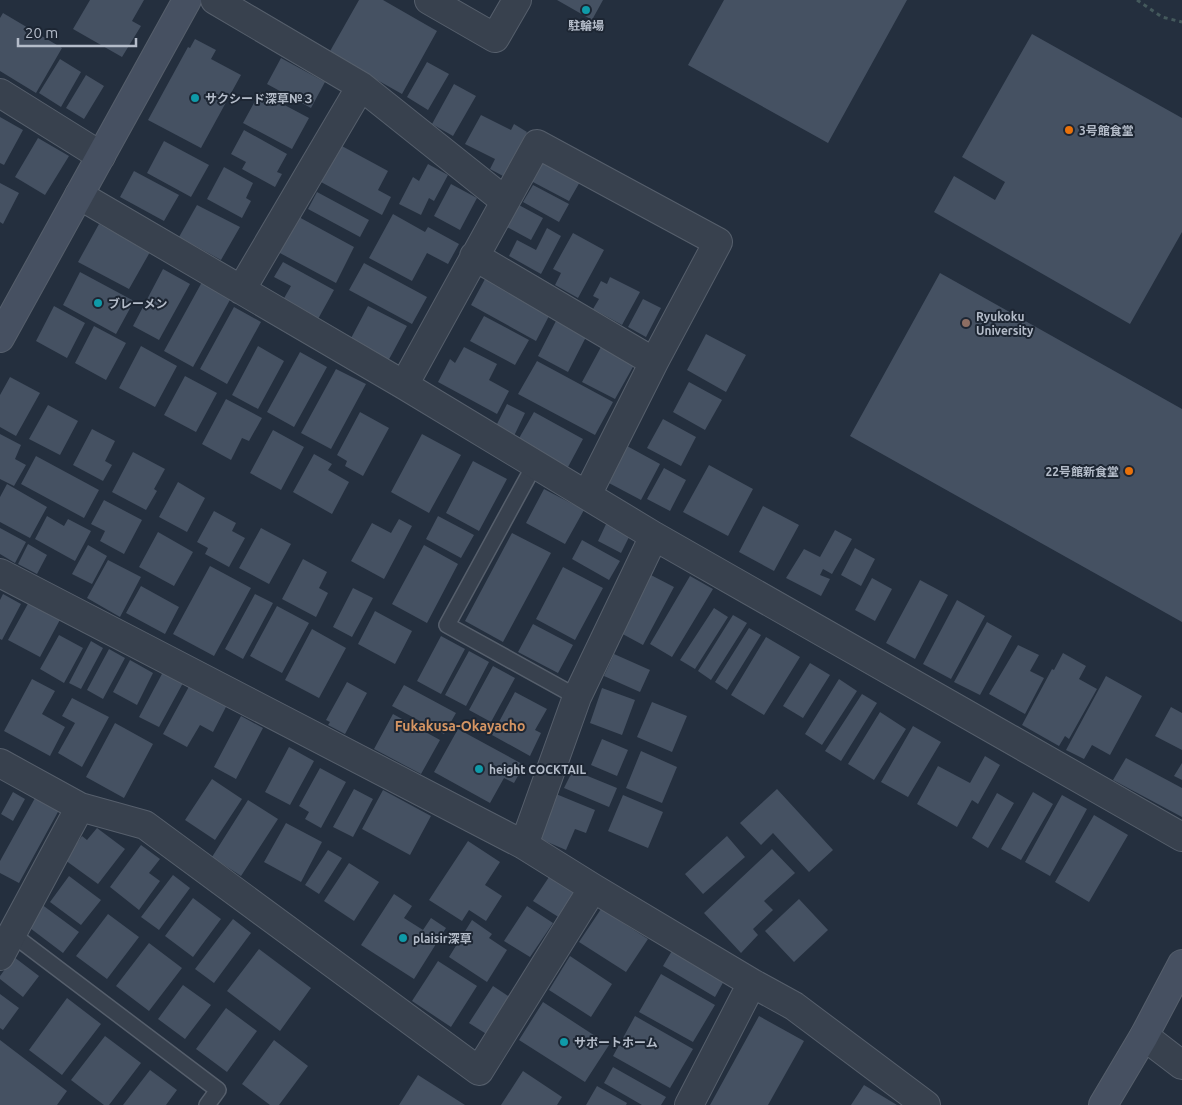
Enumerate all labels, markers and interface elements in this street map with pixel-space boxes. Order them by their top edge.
marker: 駐輪場 [580,4,592,16]
scale bar [18,15,135,47]
place label: 駐輪場 [568,19,604,32]
text: 20 m [25,24,58,41]
marker: サクシード深草№３ [189,92,201,104]
place label: サクシード深草№３ [205,92,314,105]
marker: 3号館食堂 [1063,124,1075,136]
place label: 3号館食堂 [1079,124,1134,137]
marker: ブレーメン [92,297,104,309]
place label: ブレーメン [108,297,168,310]
place label: Ryukoku University [976,310,1034,337]
marker: Ryukoku University [960,317,972,329]
place label: 22号館新食堂 [1045,465,1119,478]
marker: 22号館新食堂 [1123,465,1135,477]
district label: Fukakusa-Okayacho [395,718,525,734]
marker: height COCKTAIL [473,763,485,775]
place label: height COCKTAIL [489,763,586,776]
marker: plaisir深草 [397,932,409,944]
place label: plaisir深草 [413,932,472,945]
marker: サポートホーム [558,1036,570,1048]
place label: サポートホーム [574,1036,658,1049]

